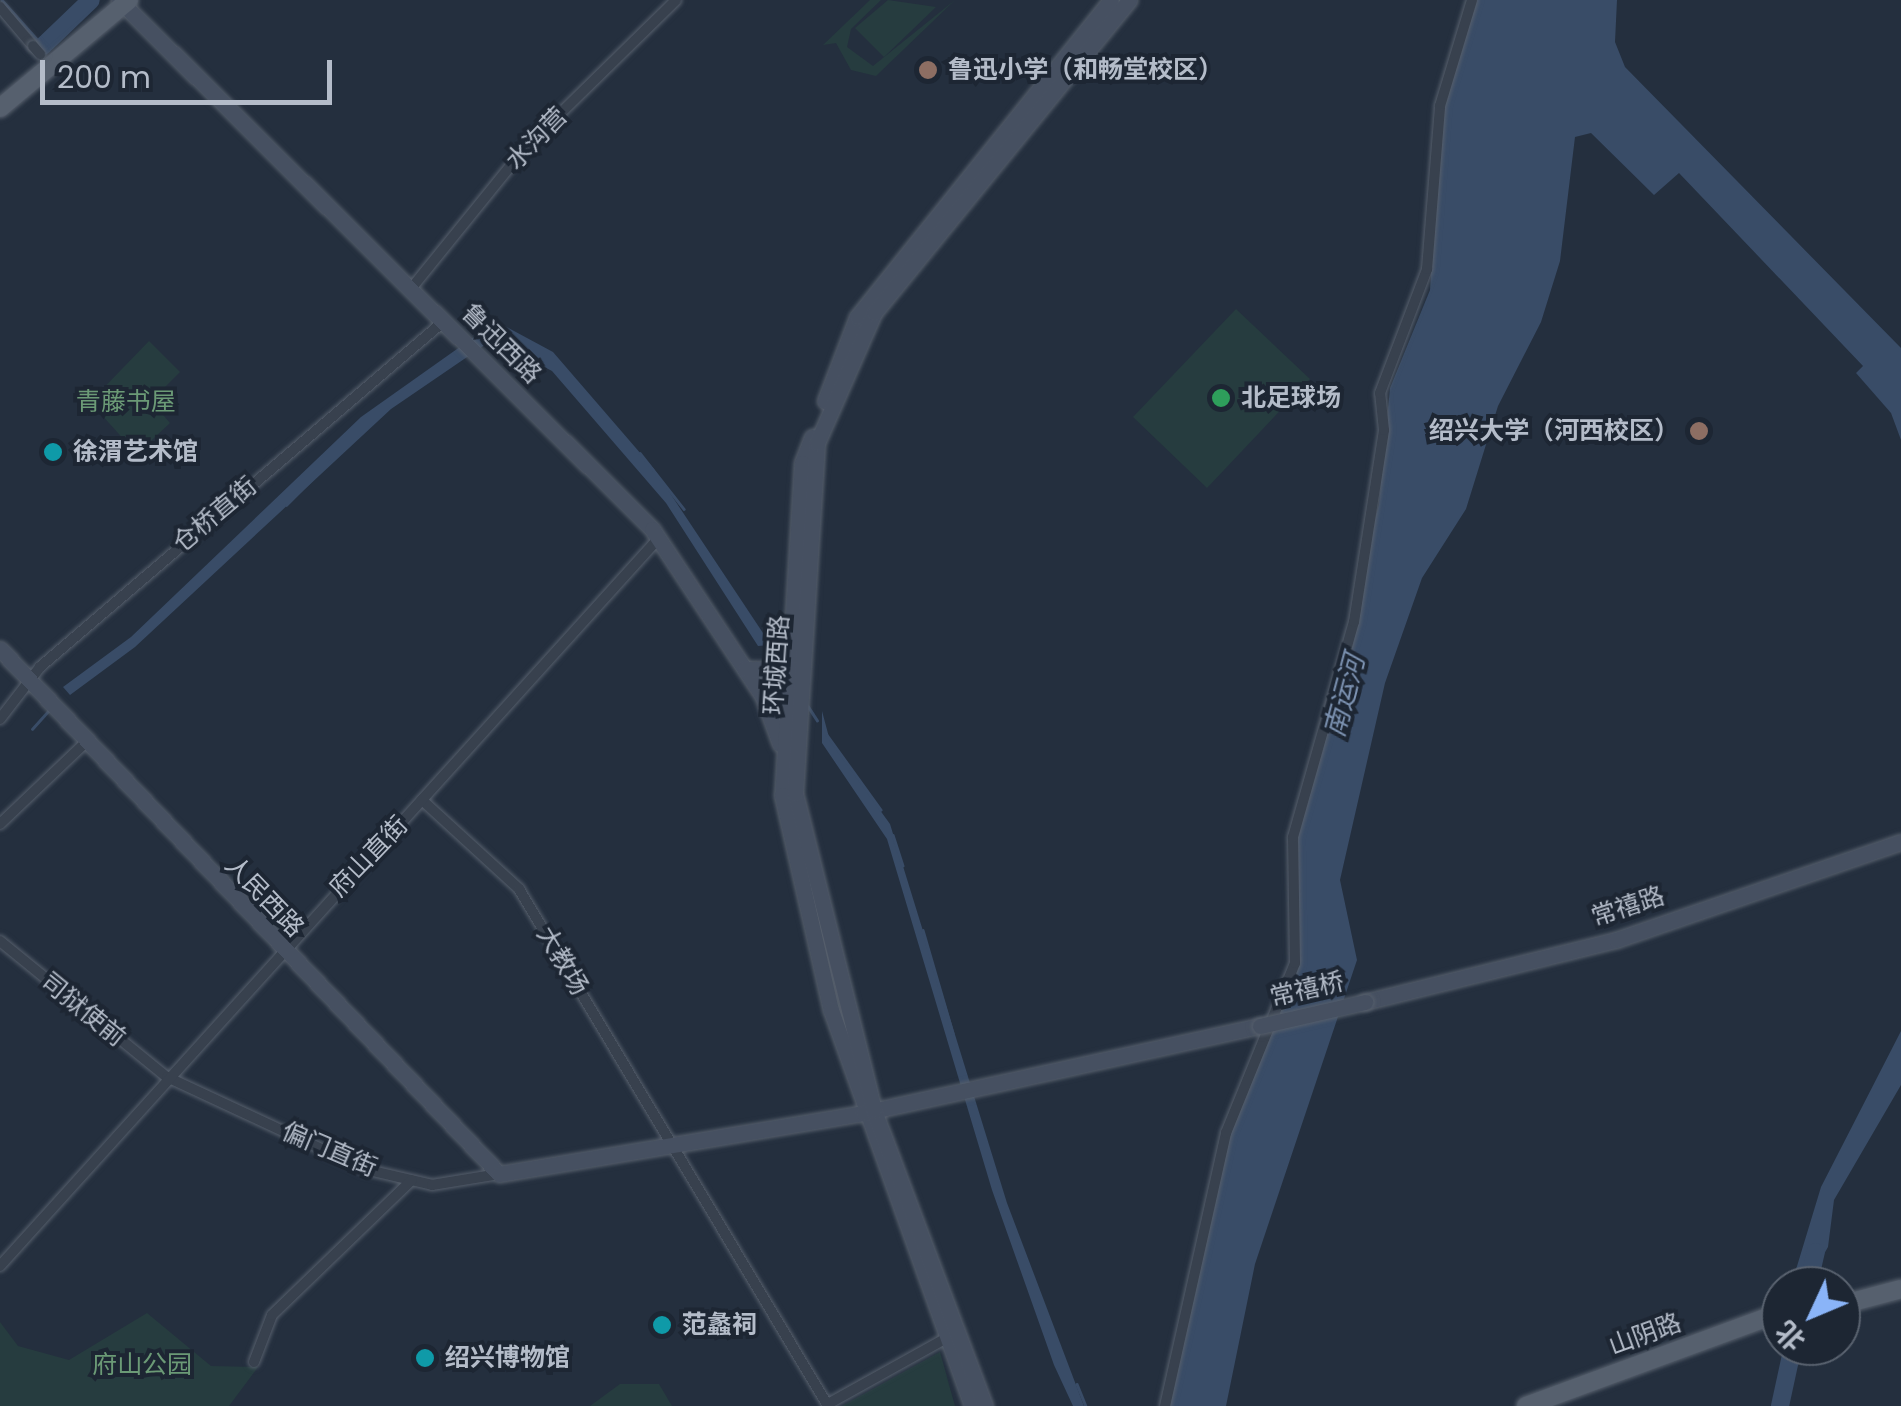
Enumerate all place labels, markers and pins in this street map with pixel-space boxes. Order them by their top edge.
place label: 鲁迅小学（和畅堂校区） [948,55,1223,85]
marker: 鲁迅小学（和畅堂校区） [917,59,939,81]
place label: 北足球场 [1241,383,1341,413]
marker: 北足球场 [1210,387,1232,409]
place label: 绍兴大学（河西校区） [1429,416,1679,446]
marker: 绍兴大学（河西校区） [1688,420,1710,442]
place label: 徐渭艺术馆 [73,437,198,467]
marker: 徐渭艺术馆 [42,441,64,463]
place label: 范蠡祠 [682,1310,757,1340]
marker: 范蠡祠 [651,1314,673,1336]
place label: 绍兴博物馆 [445,1343,570,1373]
marker: 绍兴博物馆 [414,1347,436,1369]

